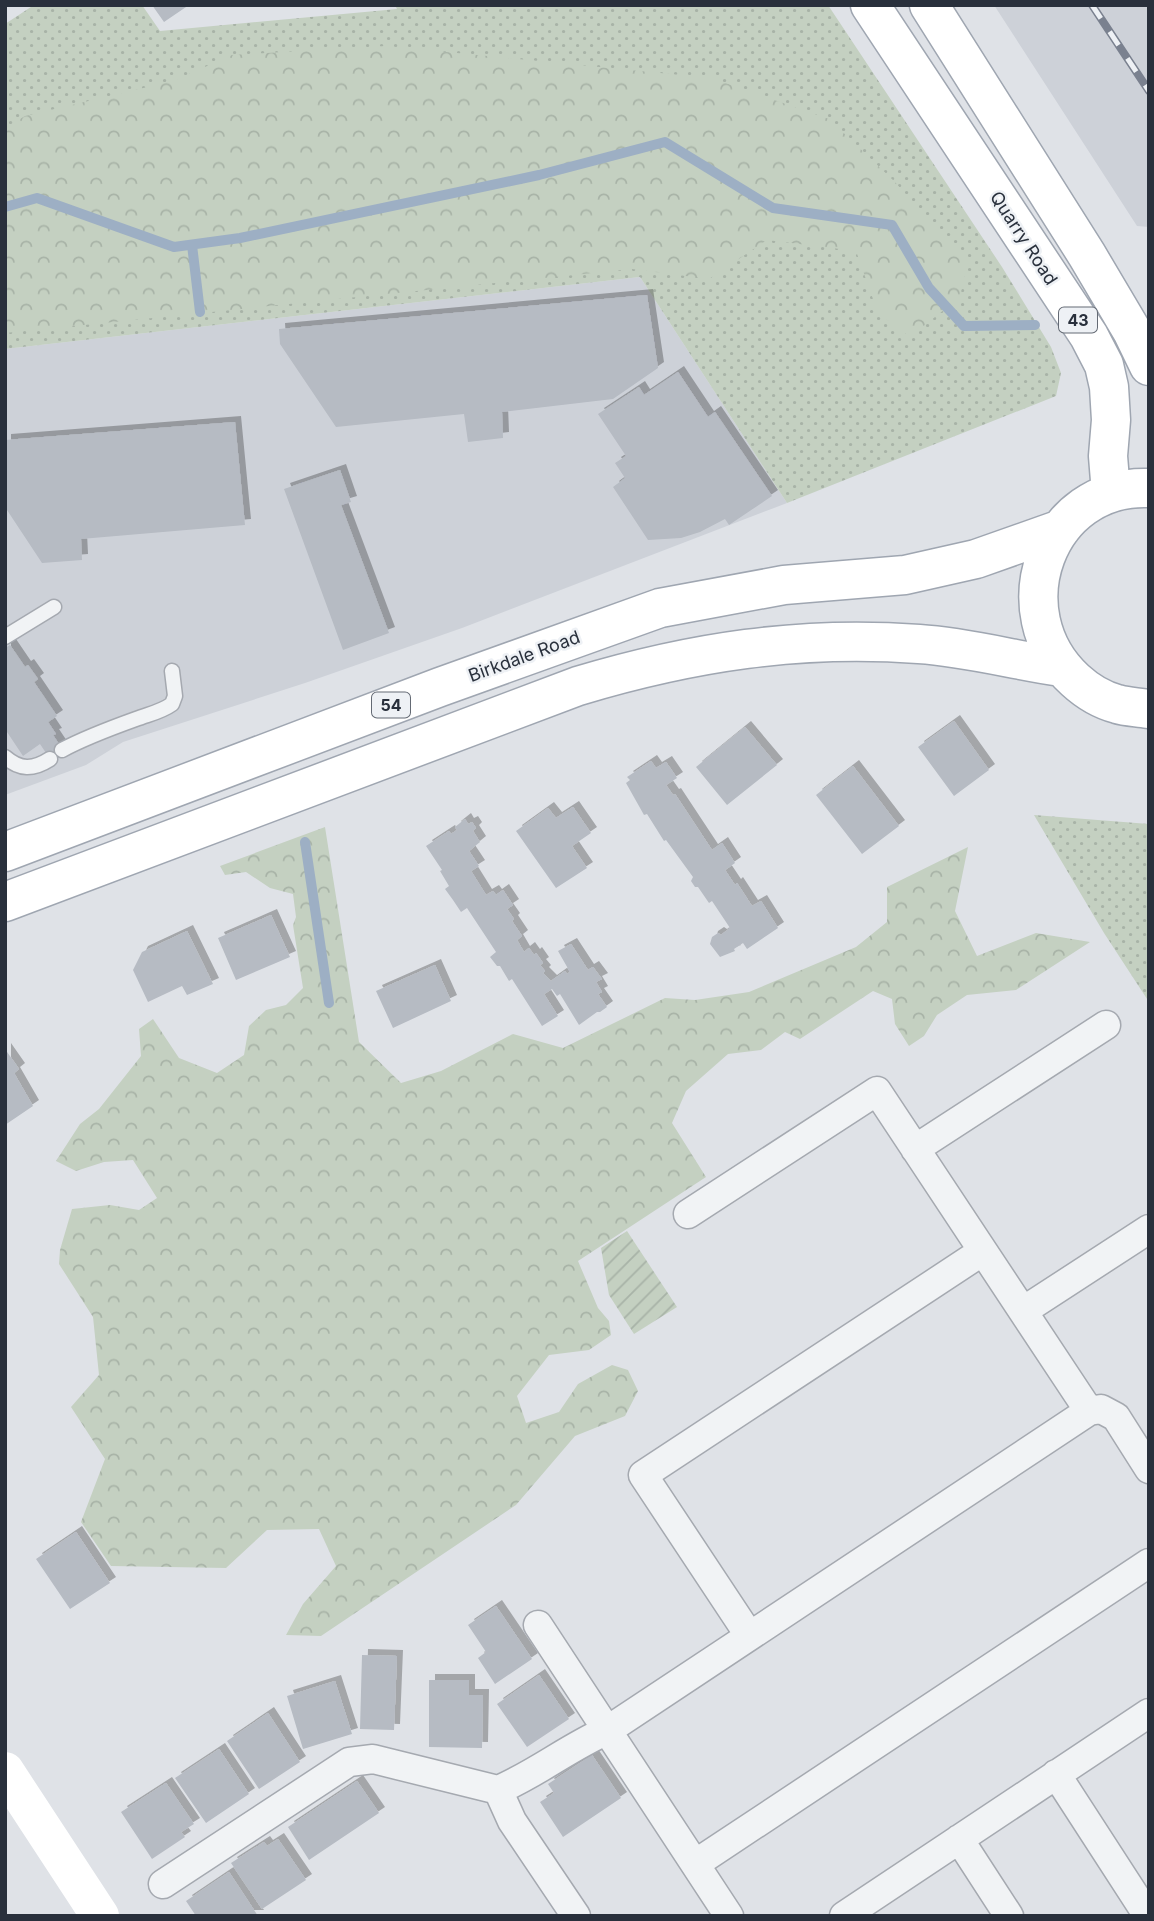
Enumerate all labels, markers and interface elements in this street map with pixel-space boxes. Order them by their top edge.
street label: Quarry Road [986,187,1062,289]
road number: 43 [1059,308,1097,332]
street label: Birkdale Road [465,626,583,686]
road number: 54 [372,692,410,718]

